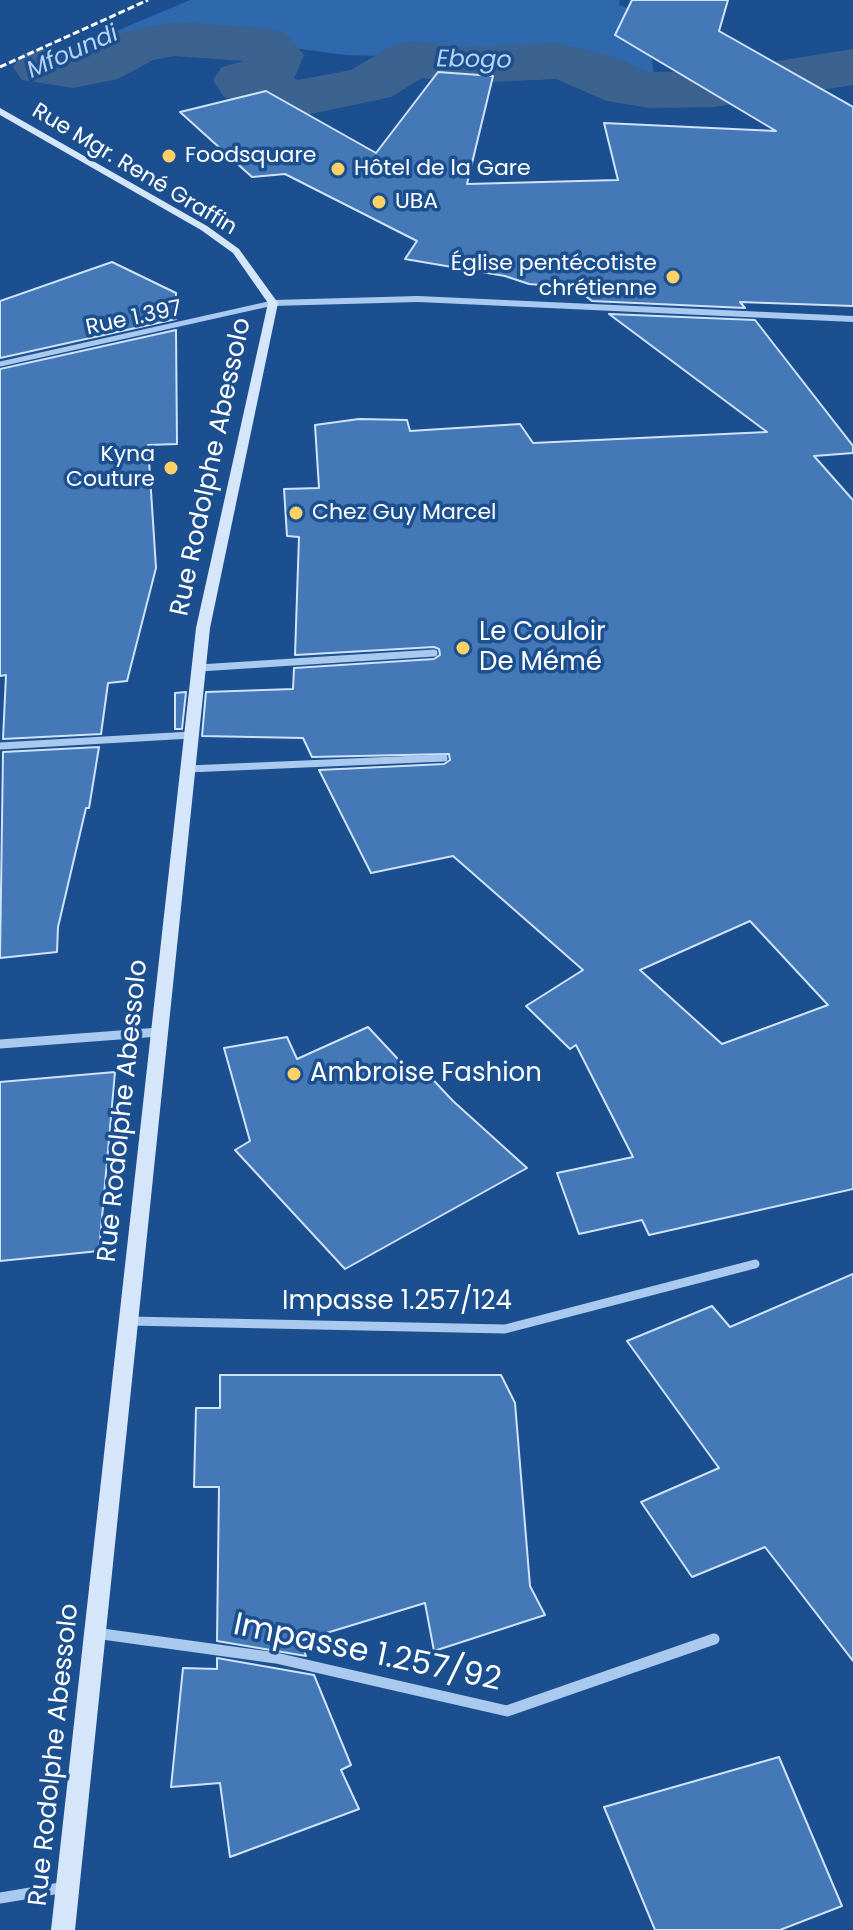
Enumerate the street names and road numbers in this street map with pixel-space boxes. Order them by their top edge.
street label: Rue Mgr. René Graffin [27,98,241,242]
street label: Rue 1.397 [84,296,184,342]
street label: Rue Rodolphe Abessolo [165,315,259,619]
street label: Rue Rodolphe Abessolo [93,958,155,1264]
street label: Impasse 1.257/124 [282,1286,512,1318]
street label: Rue Rodolphe Abessolo [24,1602,86,1908]
street label: Impasse 1.257/92 [230,1607,504,1701]

